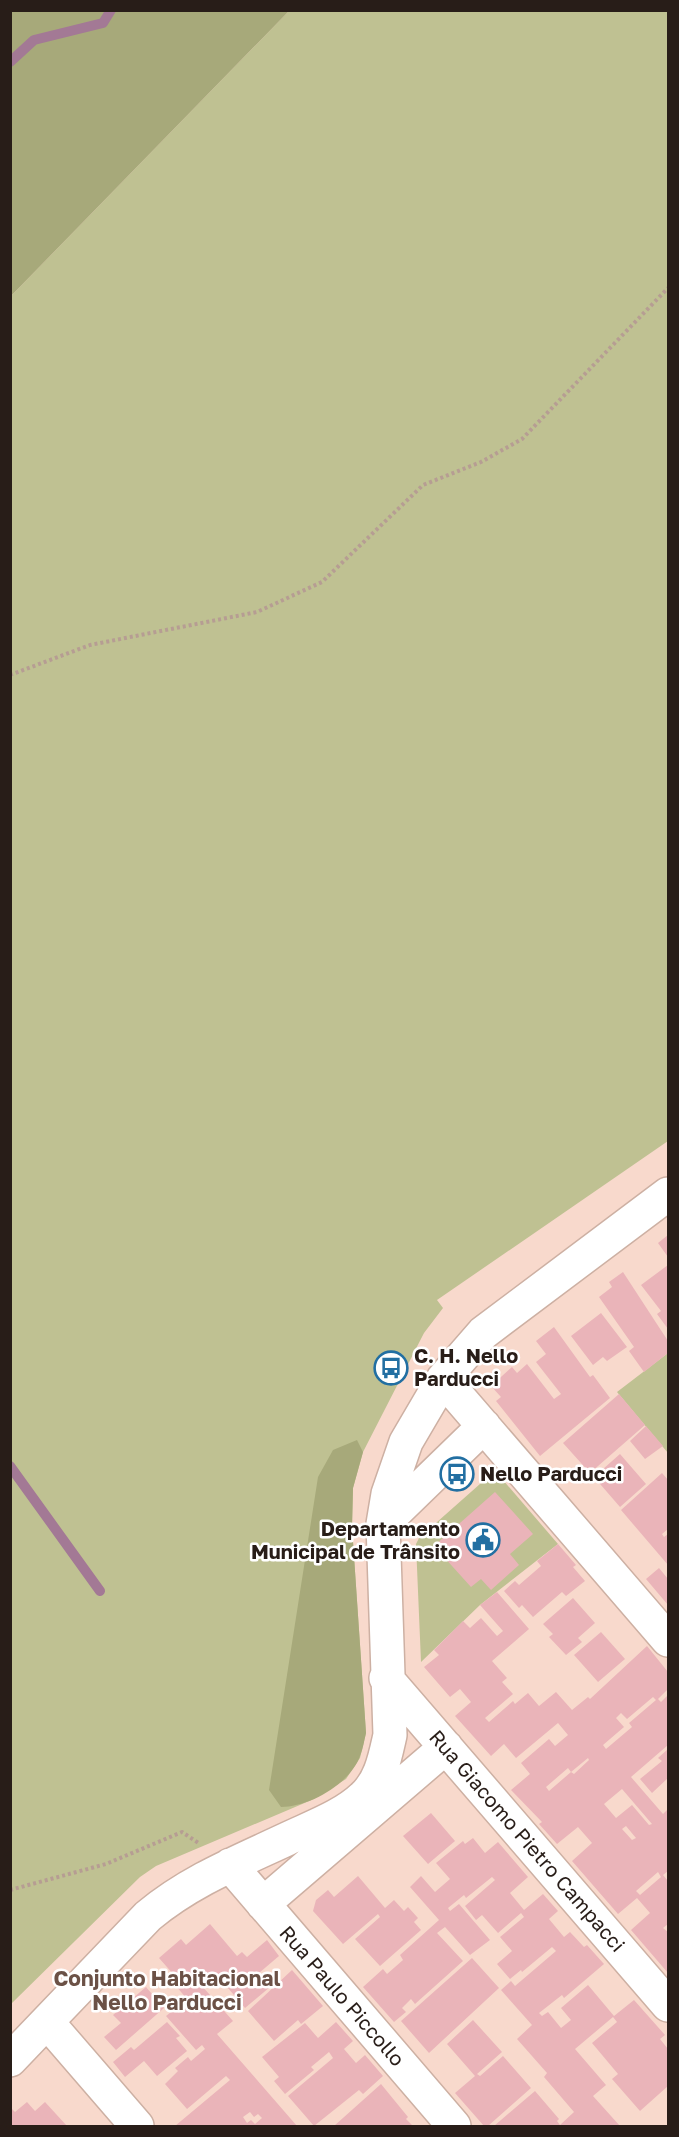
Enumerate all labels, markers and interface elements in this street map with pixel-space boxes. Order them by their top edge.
place label: C. H. Nello Parducci [414,1343,518,1390]
bus stop icon: C. H. Nello Parducci [373,1350,409,1386]
bus stop icon: Nello Parducci [439,1456,475,1492]
place label: Nello Parducci [480,1461,622,1485]
place label: Departamento Municipal de Trânsito [251,1516,460,1563]
public building icon: Departamento Municipal de Trânsito [465,1522,501,1558]
street label: Rua Giacomo Pietro Campacci [425,1725,631,1956]
street label: Rua Paulo Piccollo [275,1920,410,2070]
district label: Conjunto Habitacional Nello Parducci [53,1965,281,2015]

